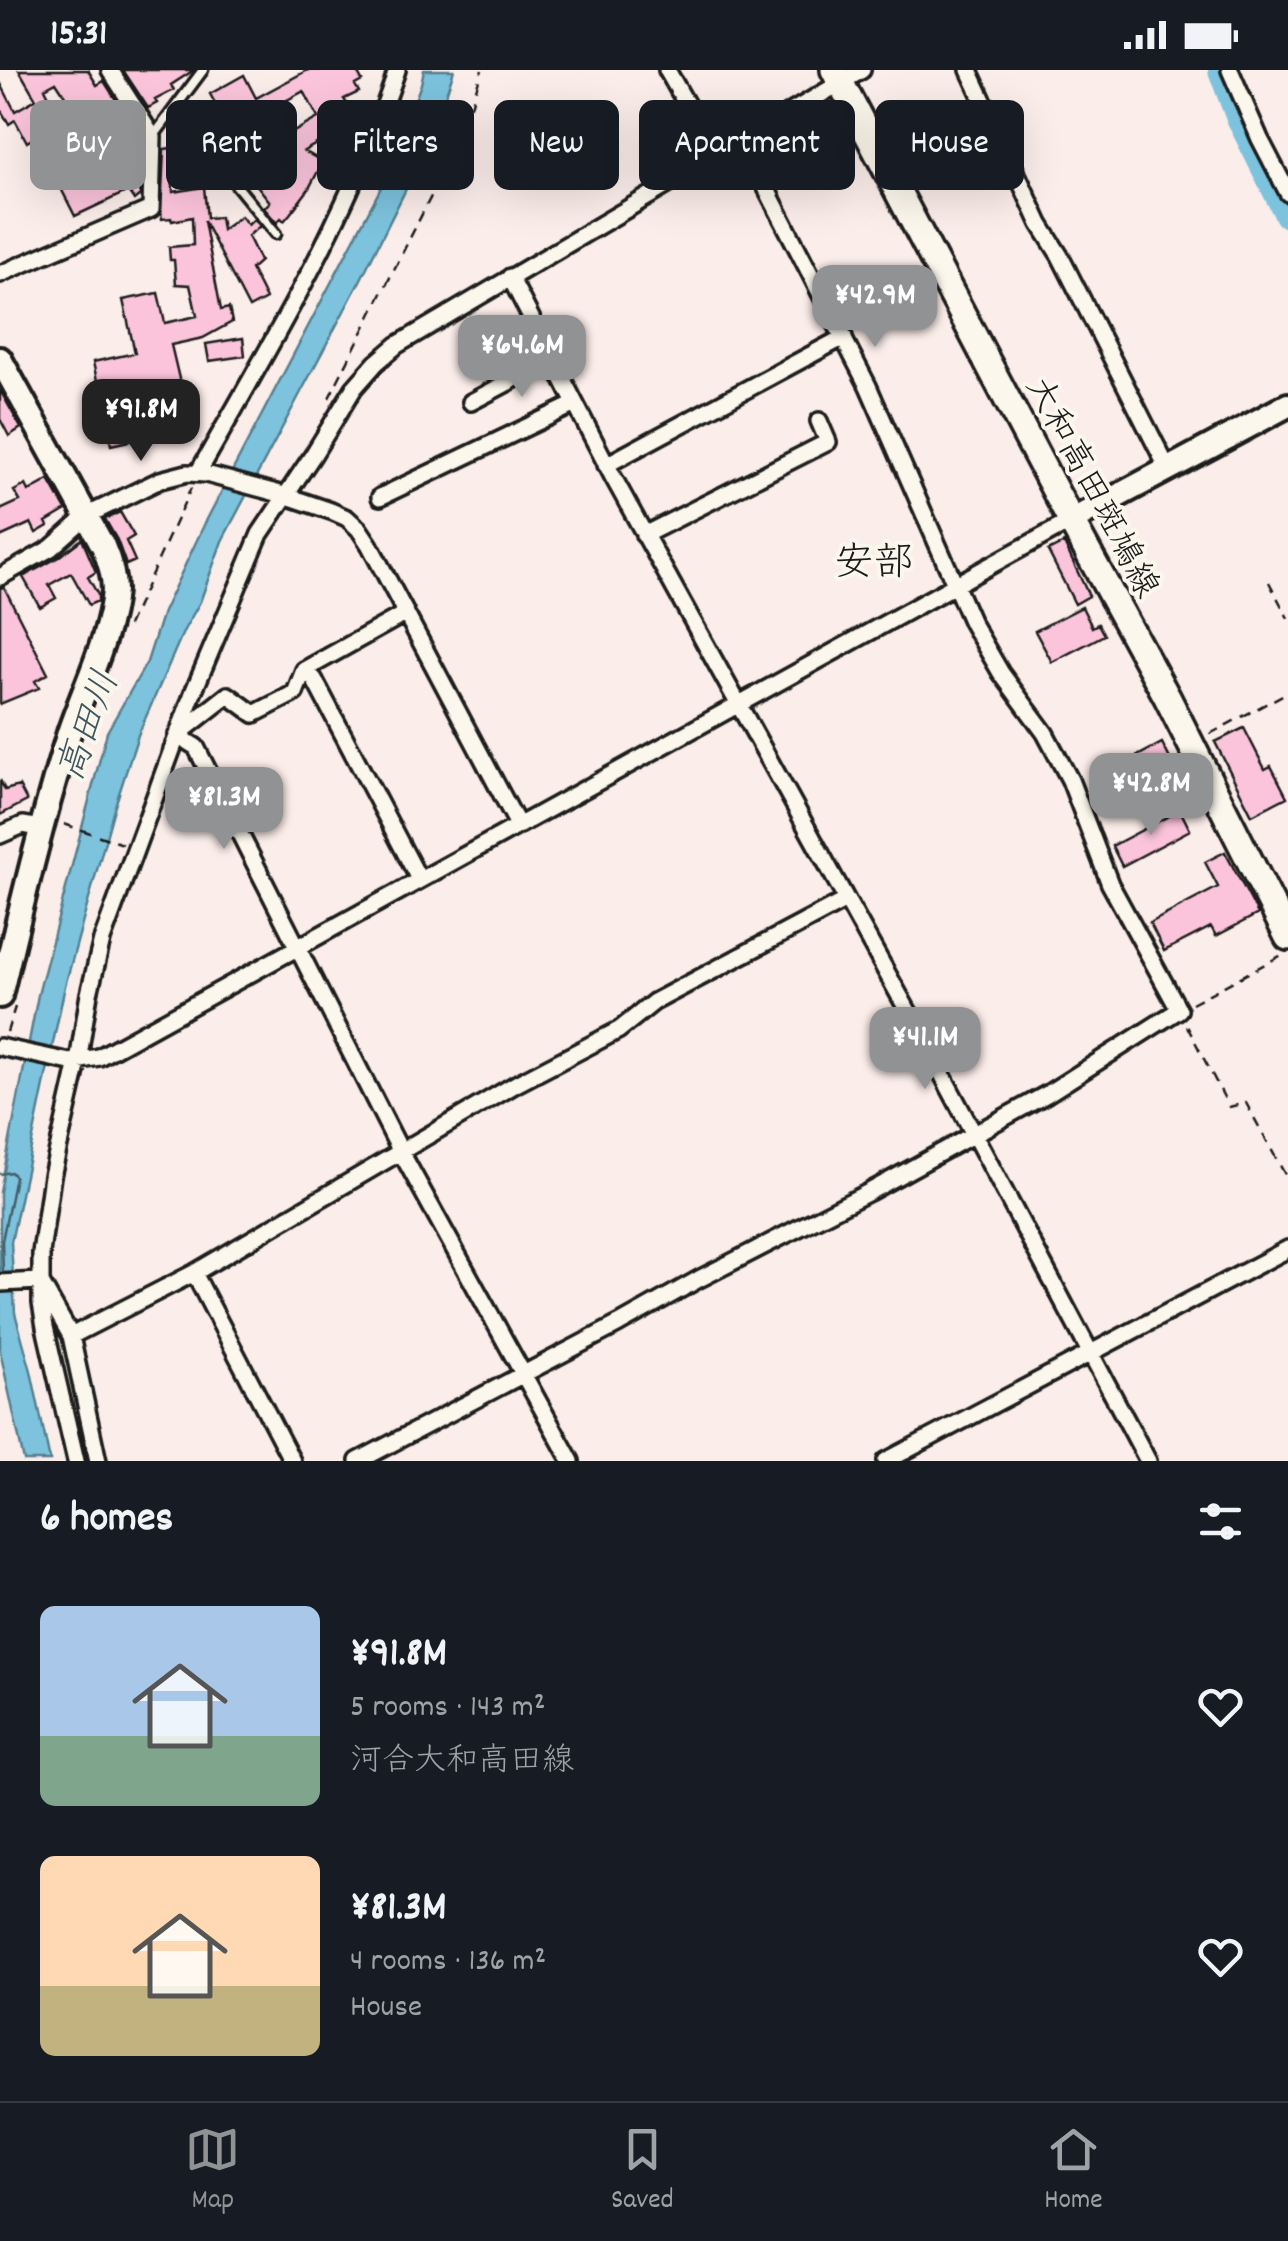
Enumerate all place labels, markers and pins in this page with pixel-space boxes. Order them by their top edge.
pin: ¥42.9M [794,265,956,350]
pin: ¥64.6M [441,315,603,400]
pin: ¥91.8M [60,379,222,464]
pin: ¥42.8M [1070,753,1232,838]
pin: ¥81.3M [143,767,305,852]
pin: ¥41.1M [844,1007,1006,1092]

